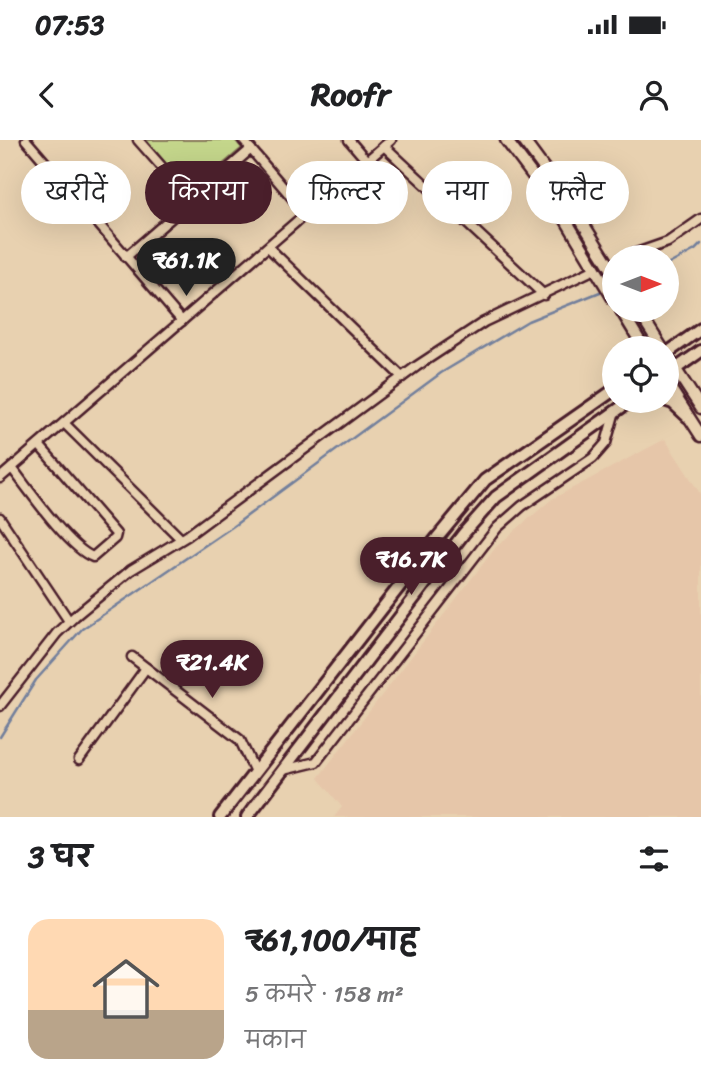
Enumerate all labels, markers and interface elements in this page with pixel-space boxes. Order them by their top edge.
text: 07:53 [35,2,104,48]
text: Roofr [311,66,390,123]
icon: back [28,76,66,114]
icon: person [635,76,673,114]
chip: खरीदें [21,161,131,224]
chip: किराया [145,161,272,224]
chip: फ़िल्टर [286,161,408,224]
chip: नया [422,161,512,224]
chip: फ़्लैट [526,161,629,224]
pin: ₹61.1K [129,239,243,298]
text: ₹61.1K [153,240,219,281]
north arrow [602,245,679,322]
map controls [602,245,679,413]
button: locate [602,336,679,413]
pin: ₹16.7K [354,538,468,597]
text: ₹16.7K [376,539,446,580]
pin: ₹21.4K [155,640,269,700]
text: ₹21.4K [176,642,248,683]
text: 3 घर [28,830,92,884]
icon: filters [635,840,673,878]
text: ₹61,100/माह [245,913,418,967]
icon: home [84,947,168,1031]
text: 5 कमरे · 158 m² [245,974,404,1015]
text: मकान [245,1020,306,1061]

